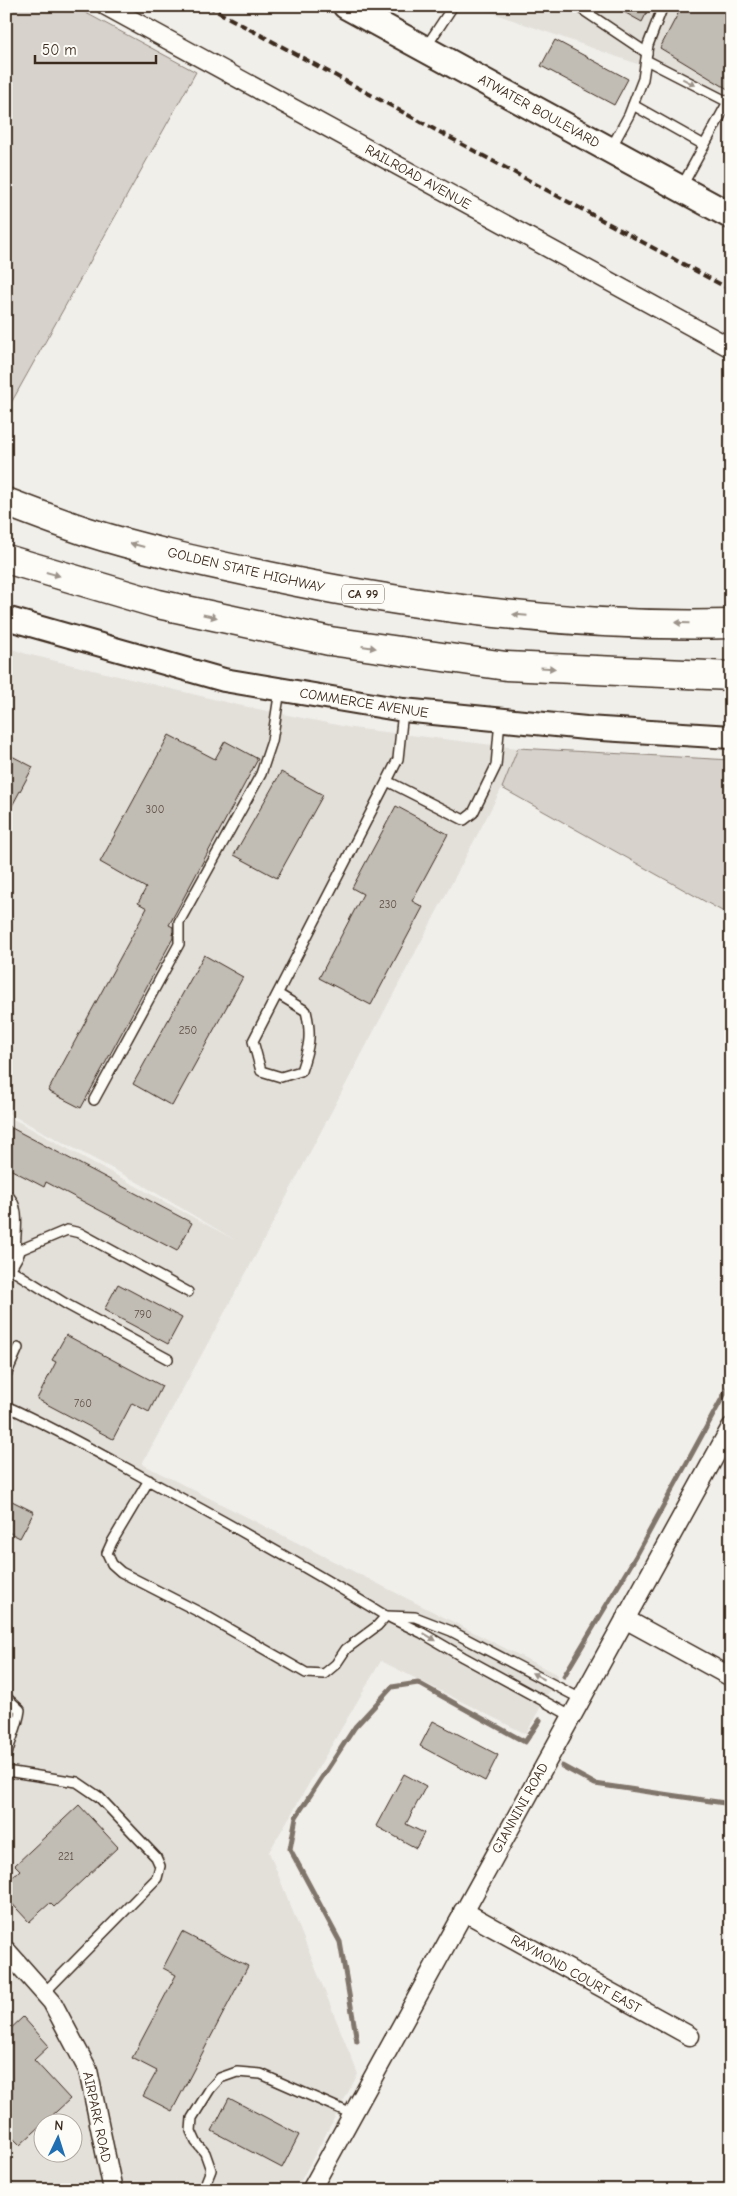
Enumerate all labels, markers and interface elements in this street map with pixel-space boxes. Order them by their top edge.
scale bar [35,32,156,64]
text: 50 m [42,41,77,59]
street label: ATWATER BOULEVARD [475,71,603,152]
one-way arrow [682,78,696,86]
street label: RAILROAD AVENUE [362,141,474,213]
one-way arrow [129,541,144,549]
street label: GOLDEN STATE HIGHWAY [166,544,327,597]
one-way arrow [45,570,60,578]
road number: CA 99 [342,584,384,604]
one-way arrow [512,611,528,619]
one-way arrow [202,612,218,620]
one-way arrow [674,619,690,627]
one-way arrow [361,643,377,651]
one-way arrow [540,665,556,673]
street label: COMMERCE AVENUE [298,684,430,722]
house number: 300 [146,803,164,816]
house number: 230 [379,898,397,911]
house number: 250 [179,1024,197,1037]
house number: 790 [134,1308,152,1321]
house number: 760 [74,1397,92,1410]
one-way arrow [424,1633,437,1642]
one-way arrow [530,1672,545,1680]
street label: GIANNINI ROAD [488,1759,552,1856]
house number: 221 [58,1850,74,1863]
street label: RAYMOND COURT EAST [508,1931,645,2017]
street label: AIRPARK ROAD [79,2070,115,2164]
north arrow [32,2114,82,2164]
text: N [54,2117,64,2134]

